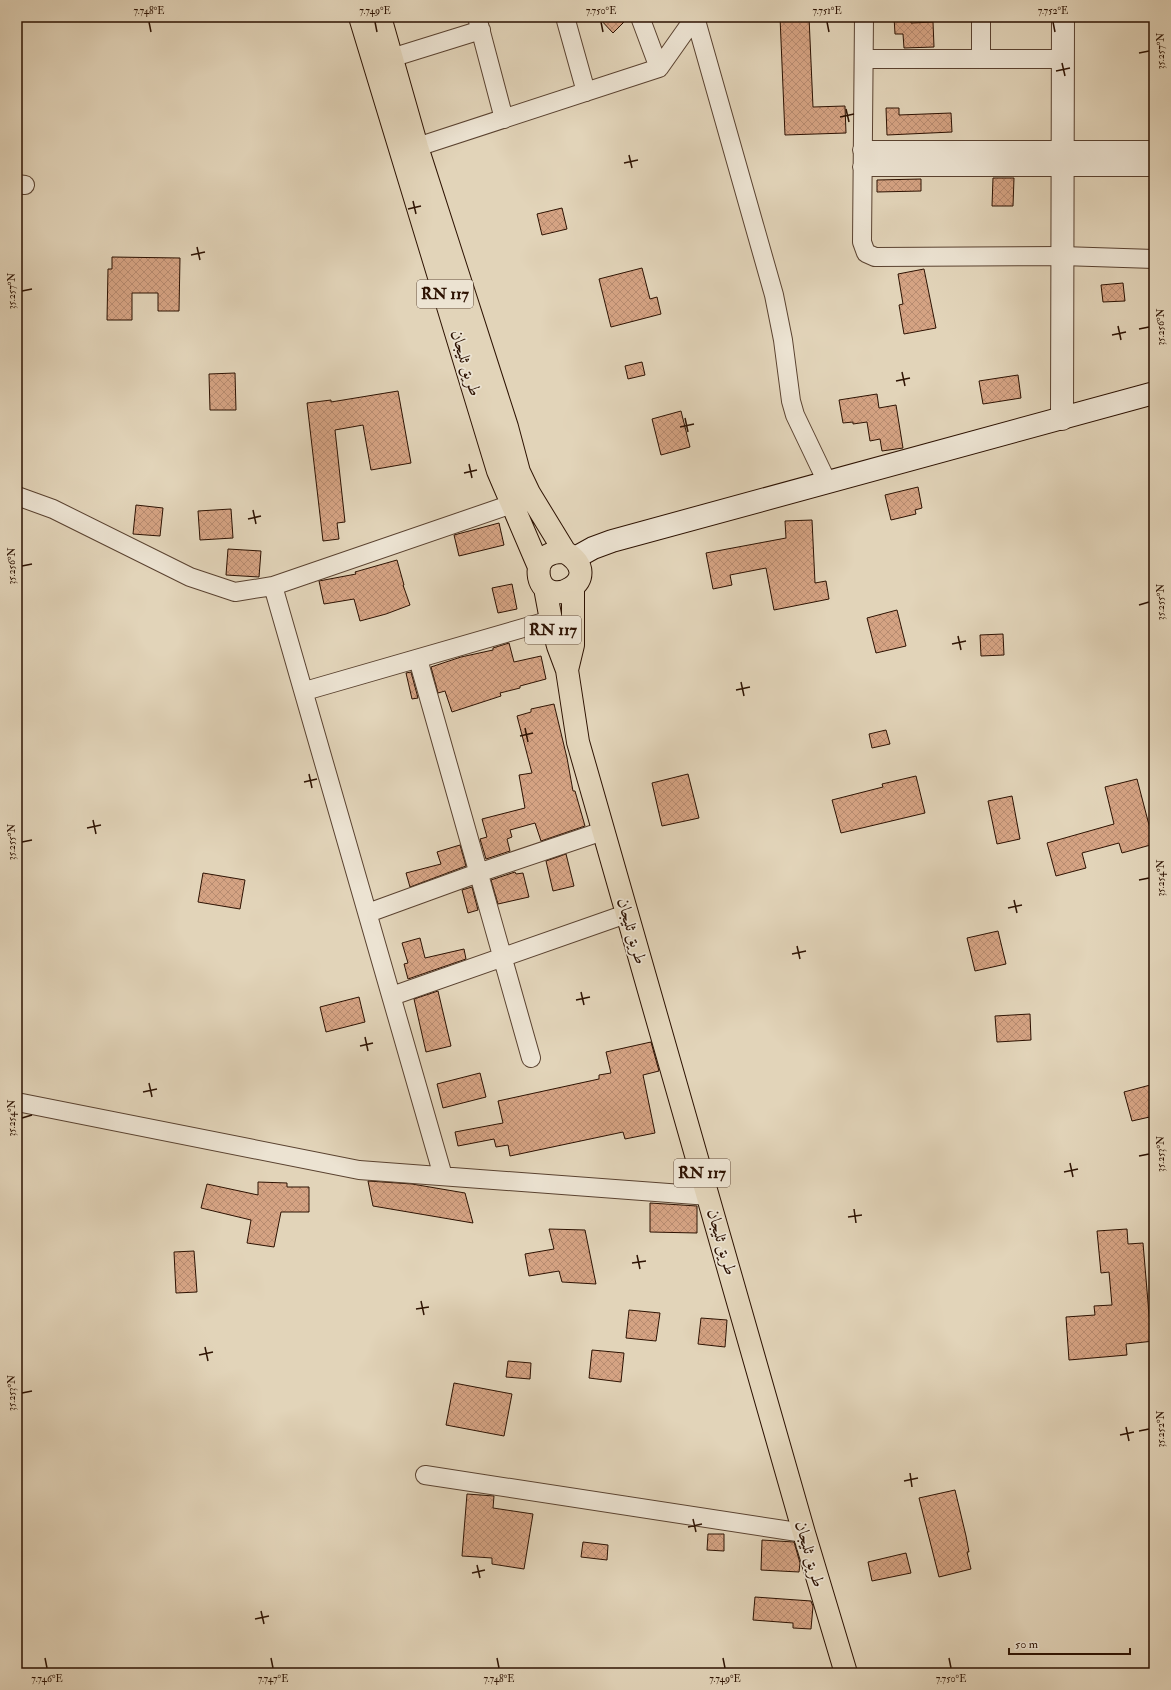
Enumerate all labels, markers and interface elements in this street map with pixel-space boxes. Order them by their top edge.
text: 7.748°E [133,5,165,17]
text: 7.749°E [359,5,391,17]
text: 7.750°E [586,5,616,17]
text: 7.751°E [812,5,842,17]
text: 7.752°E [1038,5,1068,17]
text: 35.257°N [1155,33,1167,69]
text: 35.257°N [6,273,18,309]
road number: RN 117 [417,280,473,308]
text: 35.256°N [1155,308,1167,345]
street label: طريق ثليجان [446,327,486,399]
text: 35.256°N [6,547,18,584]
text: 35.255°N [1155,584,1167,620]
road number: RN 117 [525,616,581,644]
text: 35.255°N [6,824,18,860]
text: 35.254°N [1155,859,1167,897]
street label: طريق ثليجان [613,895,651,967]
text: 35.254°N [6,1099,18,1137]
text: 35.253°N [1155,1136,1167,1172]
road number: RN 117 [674,1159,730,1187]
street label: طريق ثليجان [703,1206,741,1278]
text: 35.253°N [6,1375,18,1411]
text: 35.252°N [1155,1410,1167,1447]
street label: طريق ثليجان [791,1518,829,1590]
scale bar [1009,1630,1130,1656]
text: 50 m [1015,1637,1039,1652]
text: 7.746°E [31,1673,63,1685]
text: 7.747°E [258,1673,288,1685]
text: 7.748°E [483,1673,515,1685]
text: 7.749°E [709,1673,741,1685]
text: 7.750°E [936,1673,966,1685]

